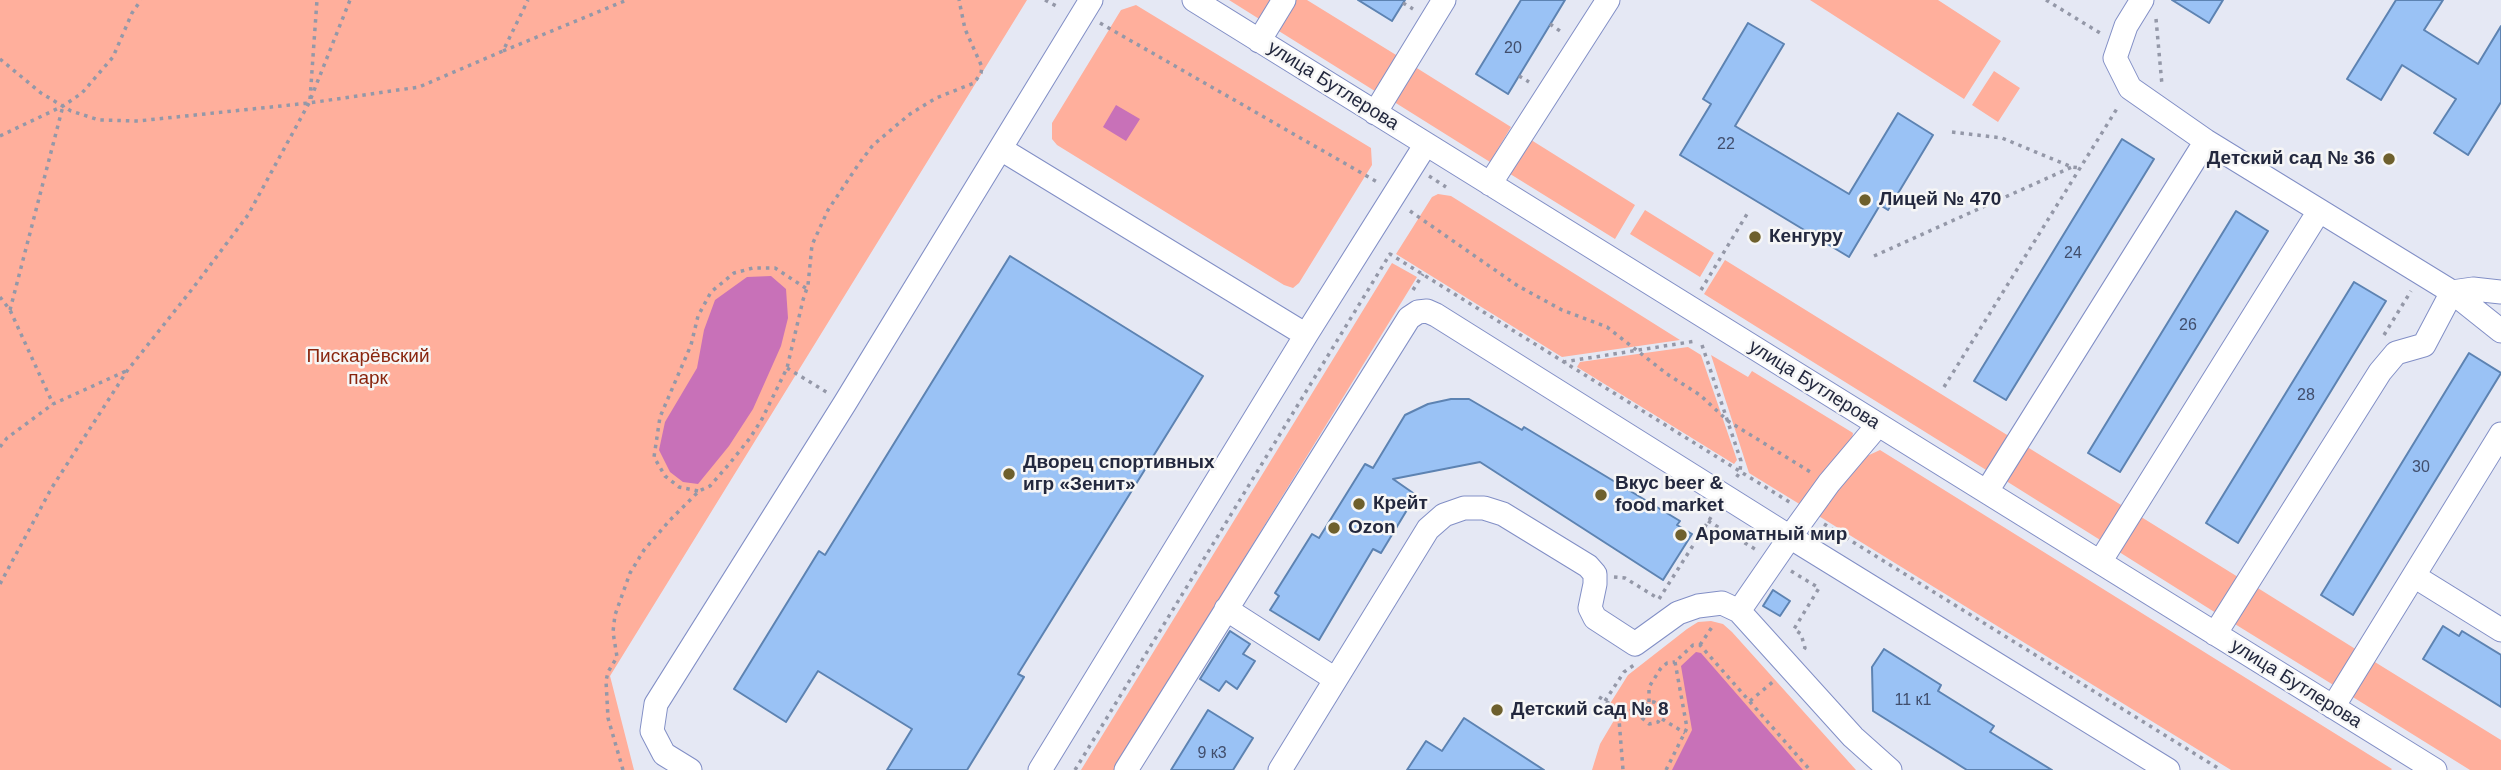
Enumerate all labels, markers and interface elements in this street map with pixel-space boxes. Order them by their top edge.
street label: улица Бутлерова [1263,36,1403,136]
house number: 20 [1504,39,1522,59]
house number: 22 [1717,135,1735,155]
place label: Детский сад № 36 [2207,148,2375,170]
marker: Детский сад № 36 [2381,151,2397,167]
place label: Лицей № 470 [1879,189,2001,211]
marker: Лицей № 470 [1857,192,1873,208]
place label: Кенгуру [1769,226,1843,248]
marker: Кенгуру [1747,229,1763,245]
house number: 24 [2064,244,2082,264]
house number: 26 [2179,316,2197,336]
street label: улица Бутлерова [1744,335,1884,435]
park label: Пискарёвский парк [306,346,430,390]
house number: 28 [2297,386,2315,406]
place label: Дворец спортивных игр «Зенит» [1023,452,1215,496]
house number: 30 [2412,458,2430,478]
marker: Дворец спортивных игр «Зенит» [1001,466,1017,482]
place label: Вкус beer & food market [1615,473,1724,517]
marker: Вкус beer & food market [1593,487,1609,503]
place label: Крейт [1373,493,1428,515]
marker: Крейт [1351,496,1367,512]
place label: Ozon [1348,517,1395,539]
marker: Ozon [1326,520,1342,536]
place label: Ароматный мир [1695,524,1847,546]
marker: Ароматный мир [1673,527,1689,543]
street label: улица Бутлерова [2226,634,2366,734]
house number: 11 к1 [1895,691,1931,711]
place label: Детский сад № 8 [1511,699,1669,721]
marker: Детский сад № 8 [1489,702,1505,718]
house number: 9 к3 [1197,744,1227,764]

